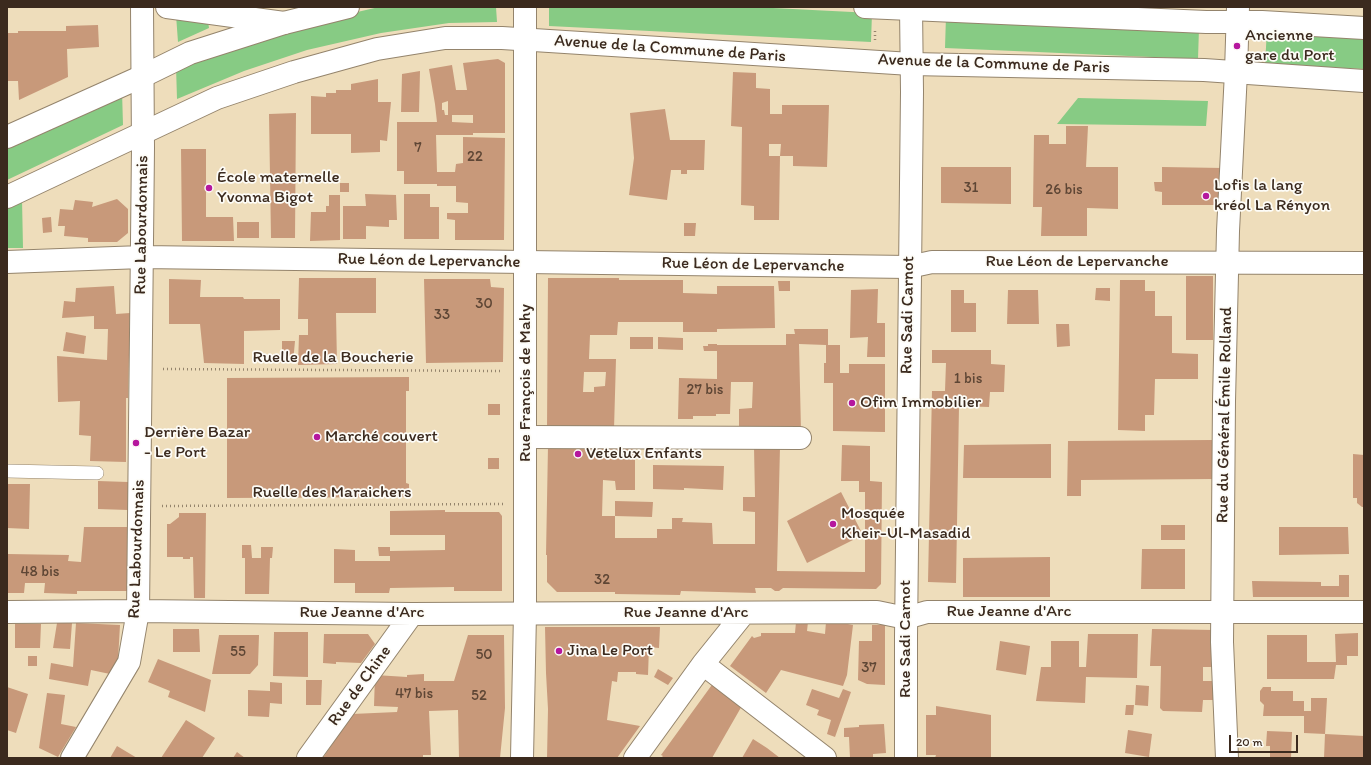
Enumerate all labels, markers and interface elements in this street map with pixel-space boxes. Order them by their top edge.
place label: Ancienne gare du Port [1245,26,1335,66]
street label: Avenue de la Commune de Paris [553,31,787,67]
marker: Ancienne gare du Port [1232,41,1242,51]
street label: Avenue de la Commune de Paris [878,50,1110,78]
house number: 7 [414,139,422,157]
house number: 22 [467,148,483,166]
street label: Rue Labourdonnais [131,155,153,295]
place label: École maternelle Yvonna Bigot [217,168,340,208]
place label: Lofis la lang kréol La Rényon [1214,176,1330,216]
house number: 31 [963,179,979,197]
house number: 26 bis [1045,181,1083,199]
marker: École maternelle Yvonna Bigot [204,183,214,193]
marker: Lofis la lang kréol La Rényon [1201,191,1211,201]
street label: Rue Léon de Lepervanche [337,249,521,273]
street label: Rue Léon de Lepervanche [986,252,1168,272]
street label: Rue Léon de Lepervanche [661,253,845,277]
street label: Rue Sadi Carnot [897,256,919,374]
house number: 30 [475,295,493,313]
street label: Rue François de Mahy [516,304,536,462]
house number: 33 [434,306,450,324]
street label: Rue du Général Émile Rolland [1213,307,1237,523]
street label: Ruelle de la Boucherie [252,348,414,368]
house number: 1 bis [954,370,982,388]
house number: 27 bis [686,381,724,399]
place label: Ofim Immobilier [860,393,981,413]
marker: Ofim Immobilier [847,398,857,408]
place label: Derrière Bazar - Le Port [144,423,250,463]
place label: Marché couvert [325,427,438,447]
marker: Marché couvert [312,432,322,442]
marker: Derrière Bazar - Le Port [131,438,141,448]
place label: Vetelux Enfants [586,444,702,464]
marker: Vetelux Enfants [573,449,583,459]
street label: Rue Labourdonnais [124,479,150,619]
street label: Ruelle des Maraichers [252,483,412,503]
place label: Mosquée Kheir-Ul-Masadid [841,504,970,544]
marker: Mosquée Kheir-Ul-Masadid [828,519,838,529]
house number: 48 bis [21,563,59,581]
house number: 32 [594,571,610,589]
street label: Rue Sadi Carnot [896,580,916,698]
street label: Rue Jeanne d'Arc [947,602,1071,622]
street label: Rue Jeanne d'Arc [300,603,424,623]
street label: Rue Jeanne d'Arc [624,603,748,623]
place label: Jina Le Port [567,641,653,661]
street label: Rue de Chine [324,642,396,730]
house number: 55 [230,643,246,661]
house number: 50 [475,646,493,664]
marker: Jina Le Port [554,646,564,656]
house number: 37 [861,659,877,677]
house number: 47 bis [395,685,433,703]
house number: 52 [471,687,487,705]
scale bar [1231,727,1300,753]
text: 20 m [1236,735,1263,749]

